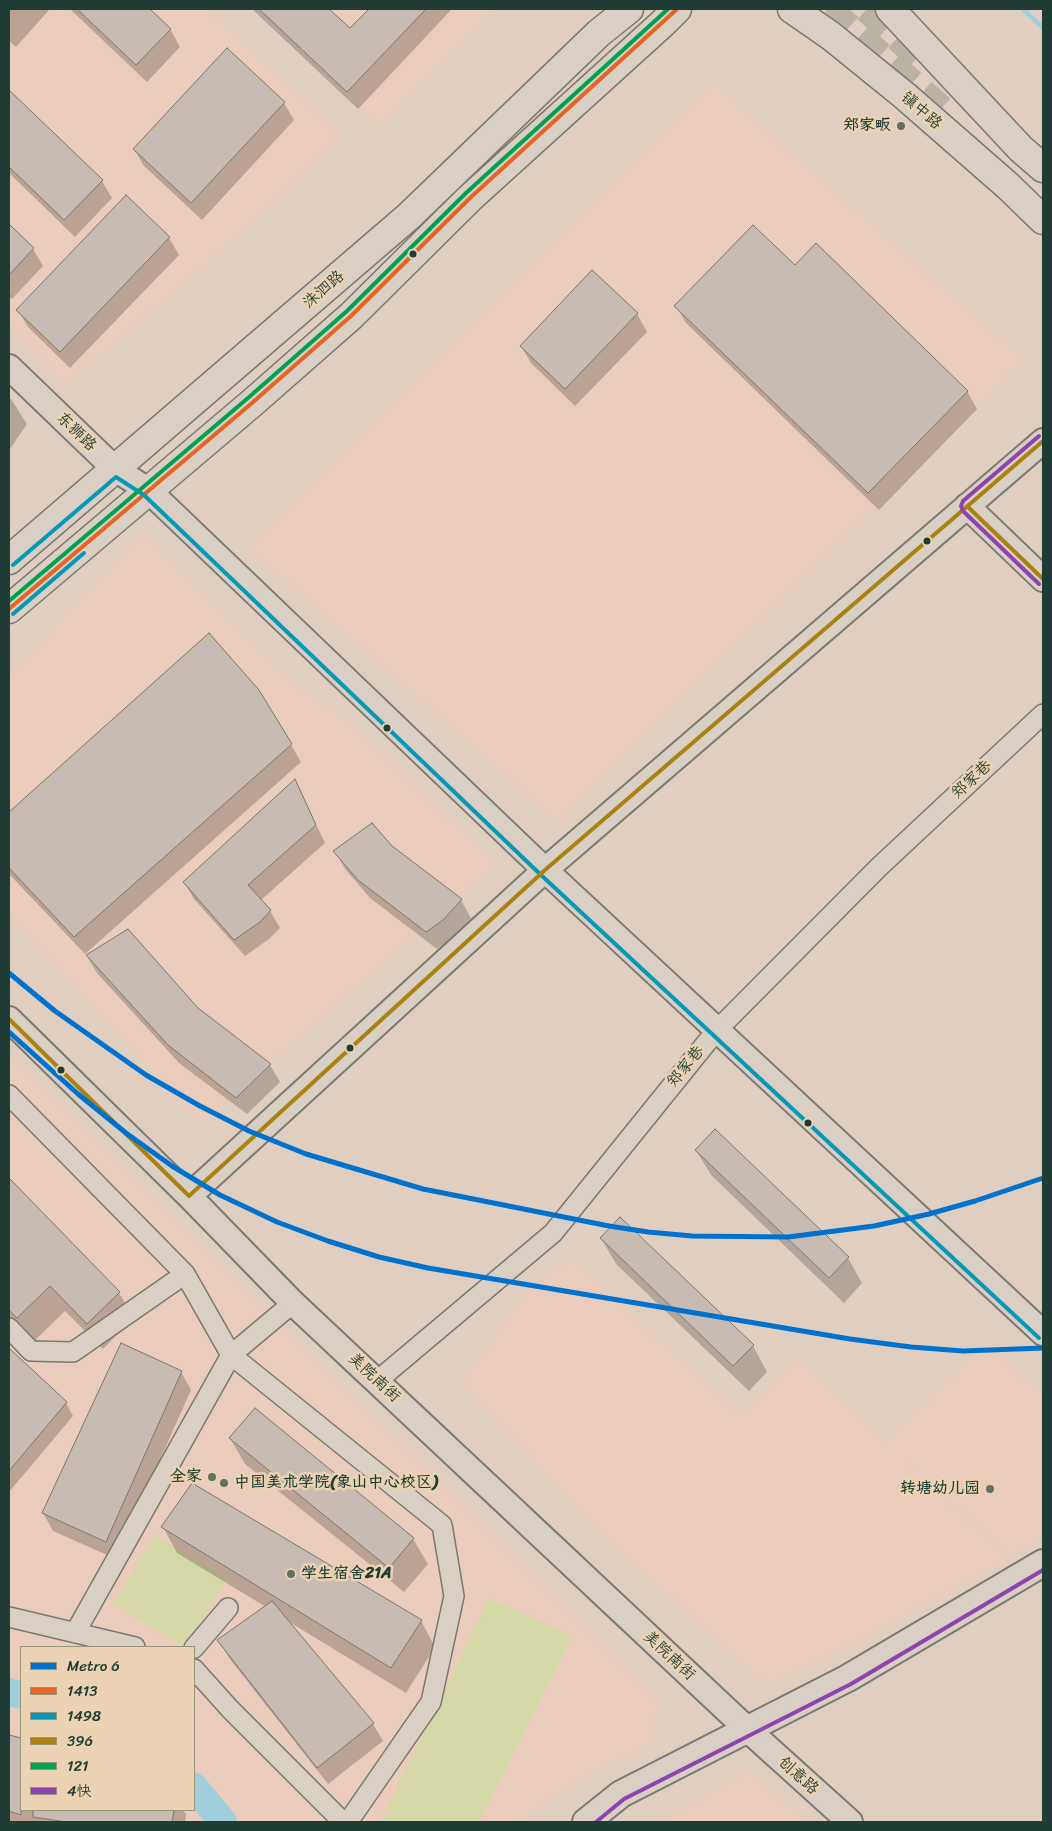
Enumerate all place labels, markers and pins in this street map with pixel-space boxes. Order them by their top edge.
place label: 郑家畈 [843,116,891,136]
marker: 郑家畈 [895,120,907,132]
unlabelled marker [408,249,418,259]
unlabelled marker [922,536,932,546]
unlabelled marker [382,723,392,733]
unlabelled marker [345,1043,355,1053]
unlabelled marker [56,1065,66,1075]
unlabelled marker [803,1118,813,1128]
place label: 全家 [170,1467,202,1487]
marker: 全家 [206,1471,218,1483]
place label: 中国美术学院(象山中心校区) [234,1473,437,1493]
marker: 中国美术学院(象山中心校区) [218,1477,230,1489]
place label: 转塘幼儿园 [900,1479,980,1499]
marker: 转塘幼儿园 [984,1483,996,1495]
place label: 学生宿舍21A [301,1564,392,1584]
marker: 学生宿舍21A [285,1568,297,1580]

